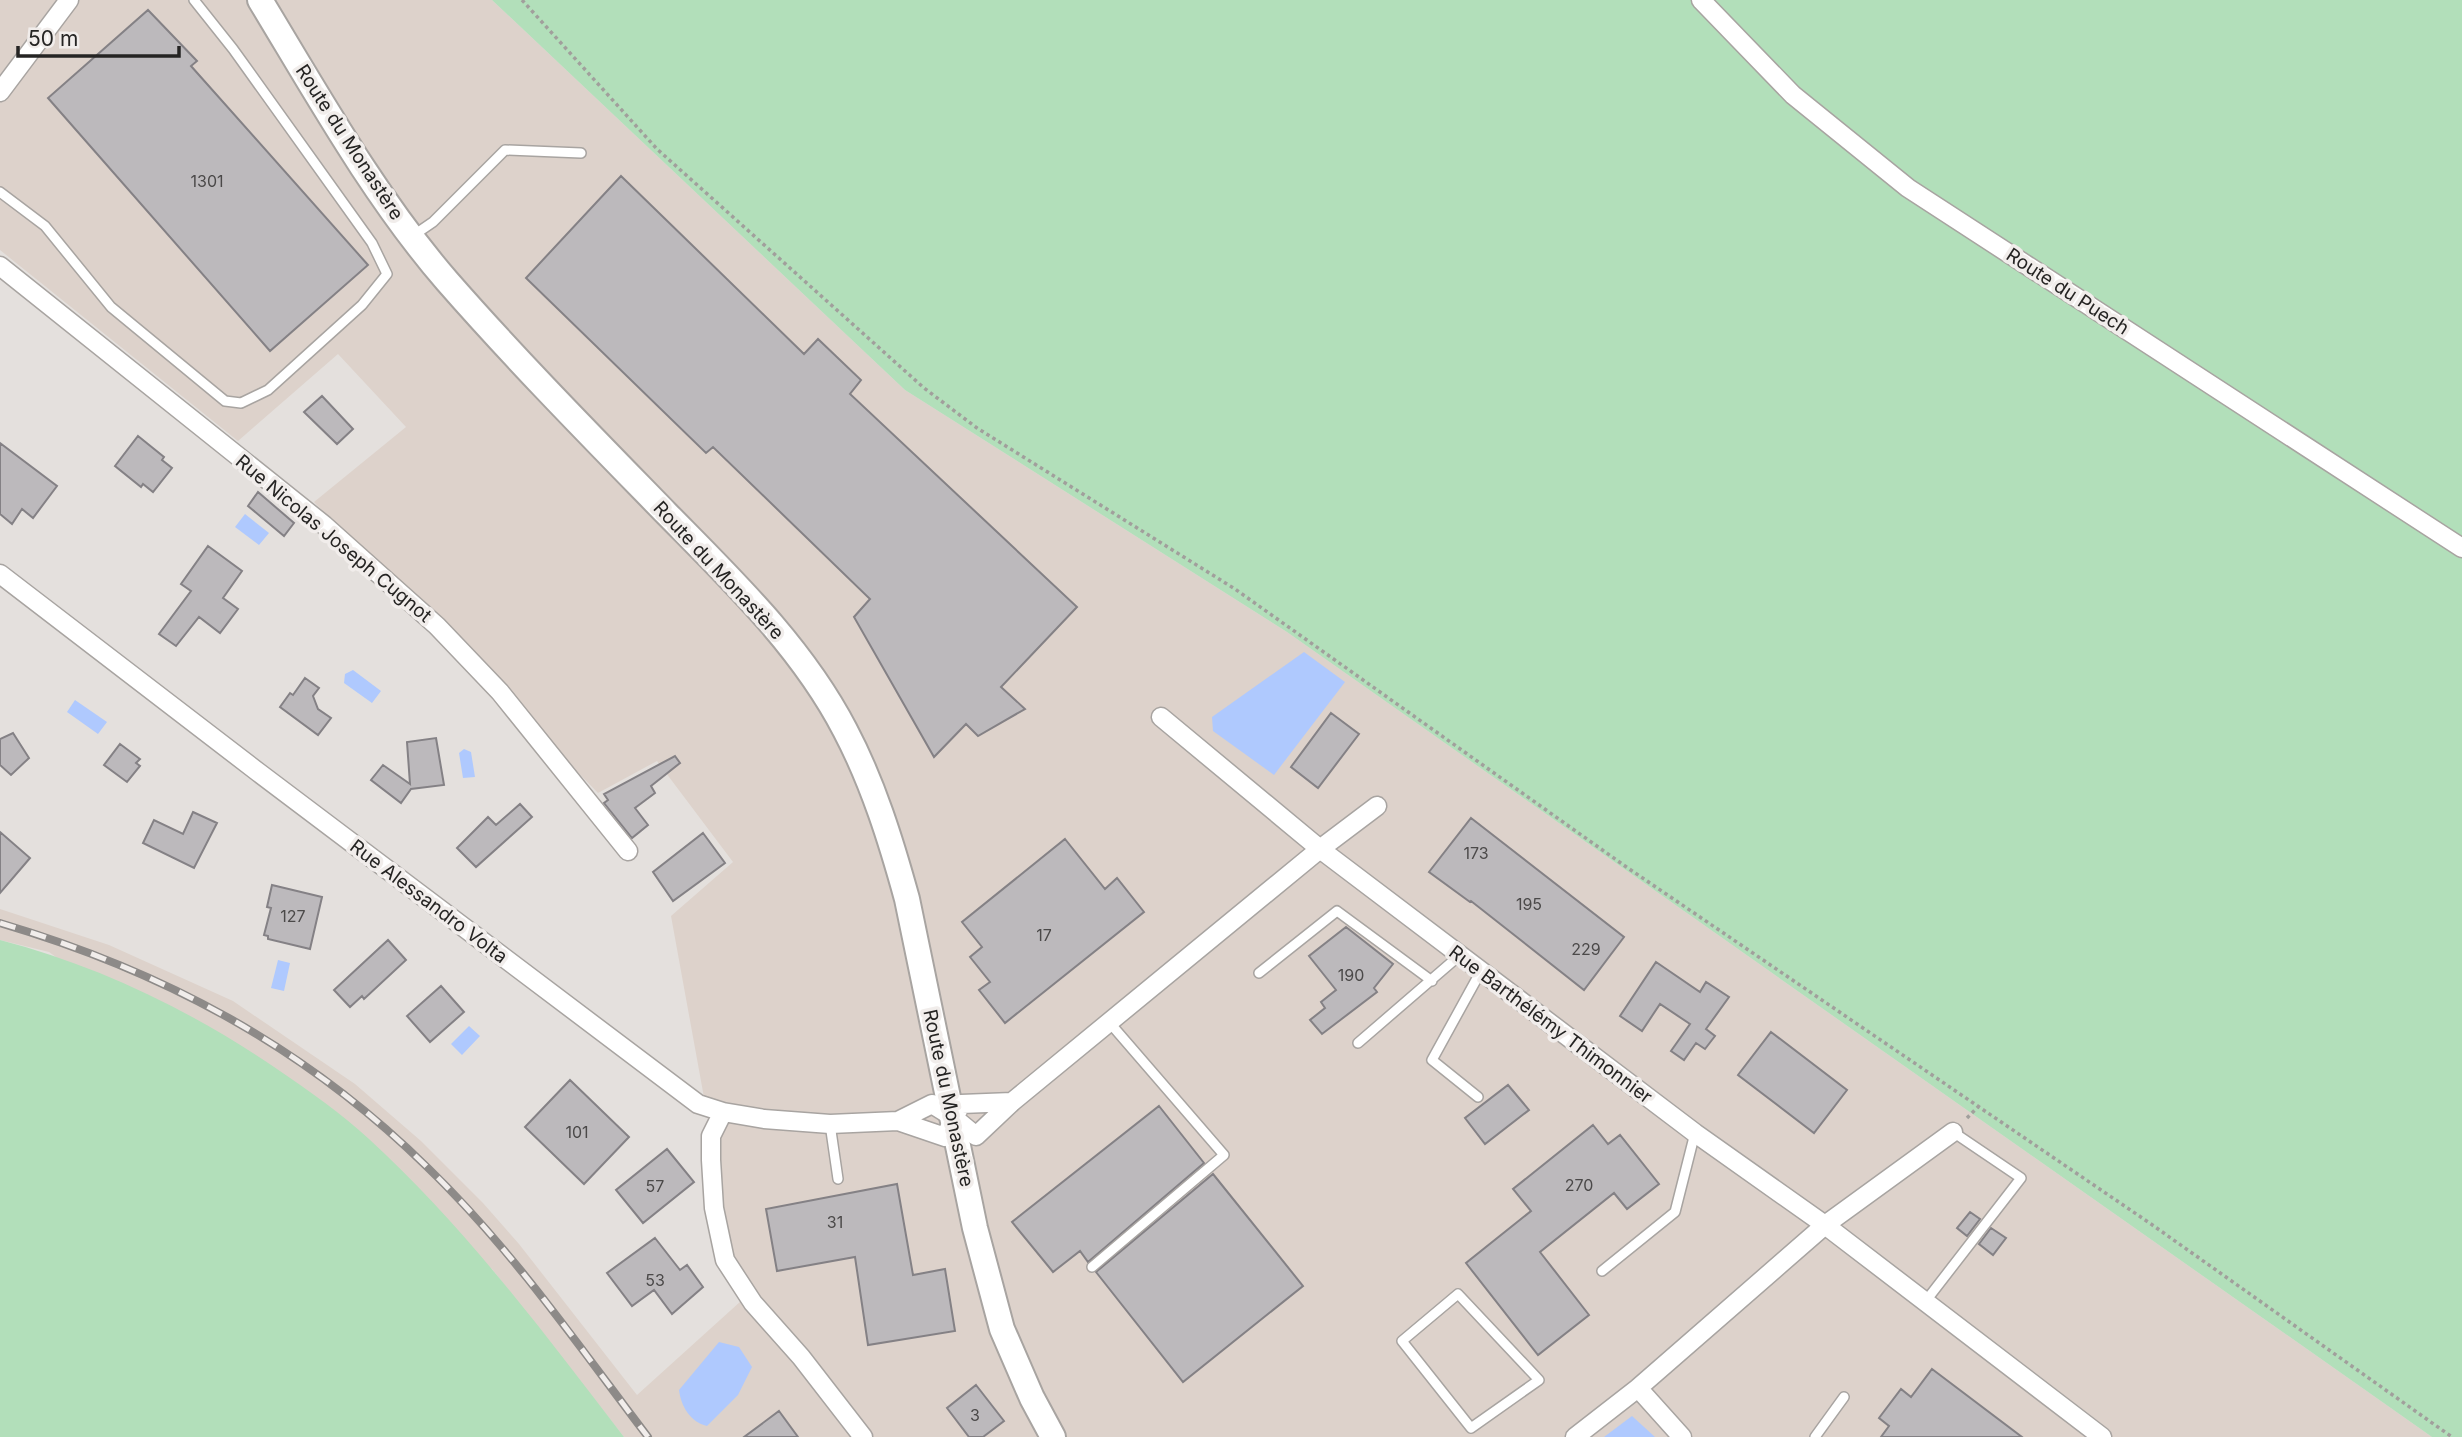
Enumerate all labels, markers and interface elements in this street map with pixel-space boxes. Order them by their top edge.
scale bar [18,14,178,58]
text: 50 m [28,26,78,51]
street label: Route du Monastère [291,60,408,224]
house number: 1301 [191,171,224,191]
street label: Route du Puech [2002,243,2133,340]
street label: Rue Nicolas Joseph Cugnot [231,450,436,627]
street label: Route du Monastère [649,496,789,644]
street label: Rue Alessandro Volta [345,835,512,968]
house number: 173 [1463,843,1489,863]
house number: 195 [1516,894,1542,914]
house number: 127 [280,906,306,926]
house number: 17 [1036,925,1052,945]
house number: 229 [1571,939,1601,959]
street label: Rue Barthélémy Thimonnier [1445,940,1657,1108]
house number: 190 [1338,965,1364,985]
street label: Route du Monastère [918,1007,979,1189]
house number: 101 [565,1122,589,1142]
house number: 270 [1565,1175,1593,1195]
house number: 57 [646,1176,664,1196]
house number: 31 [827,1212,843,1232]
house number: 53 [645,1270,665,1290]
house number: 3 [970,1405,980,1425]

